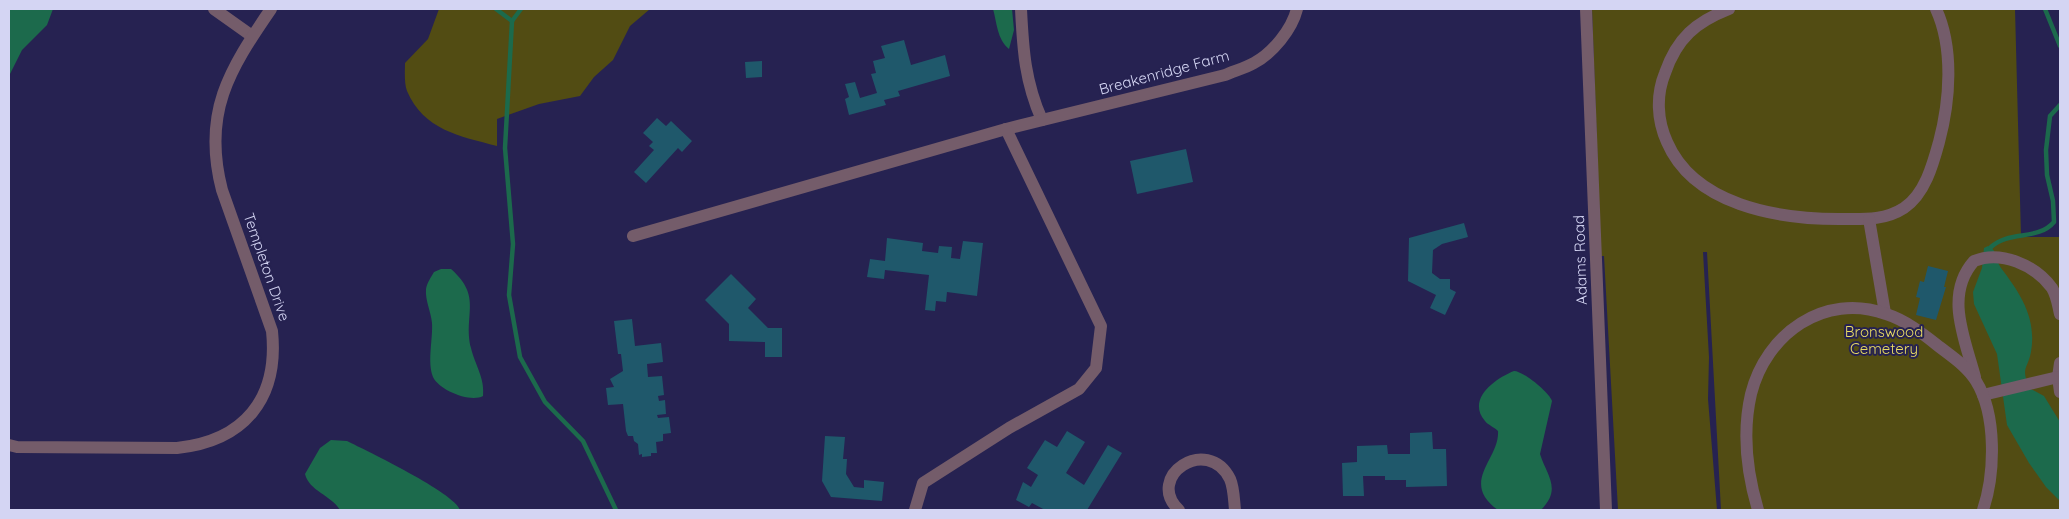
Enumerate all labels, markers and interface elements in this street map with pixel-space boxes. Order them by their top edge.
street label: Breakenridge Farm [1097,45,1231,99]
street label: Templeton Drive [240,210,294,324]
street label: Adams Road [1569,215,1591,305]
park label: Bronswood Cemetery [1845,322,1923,358]

